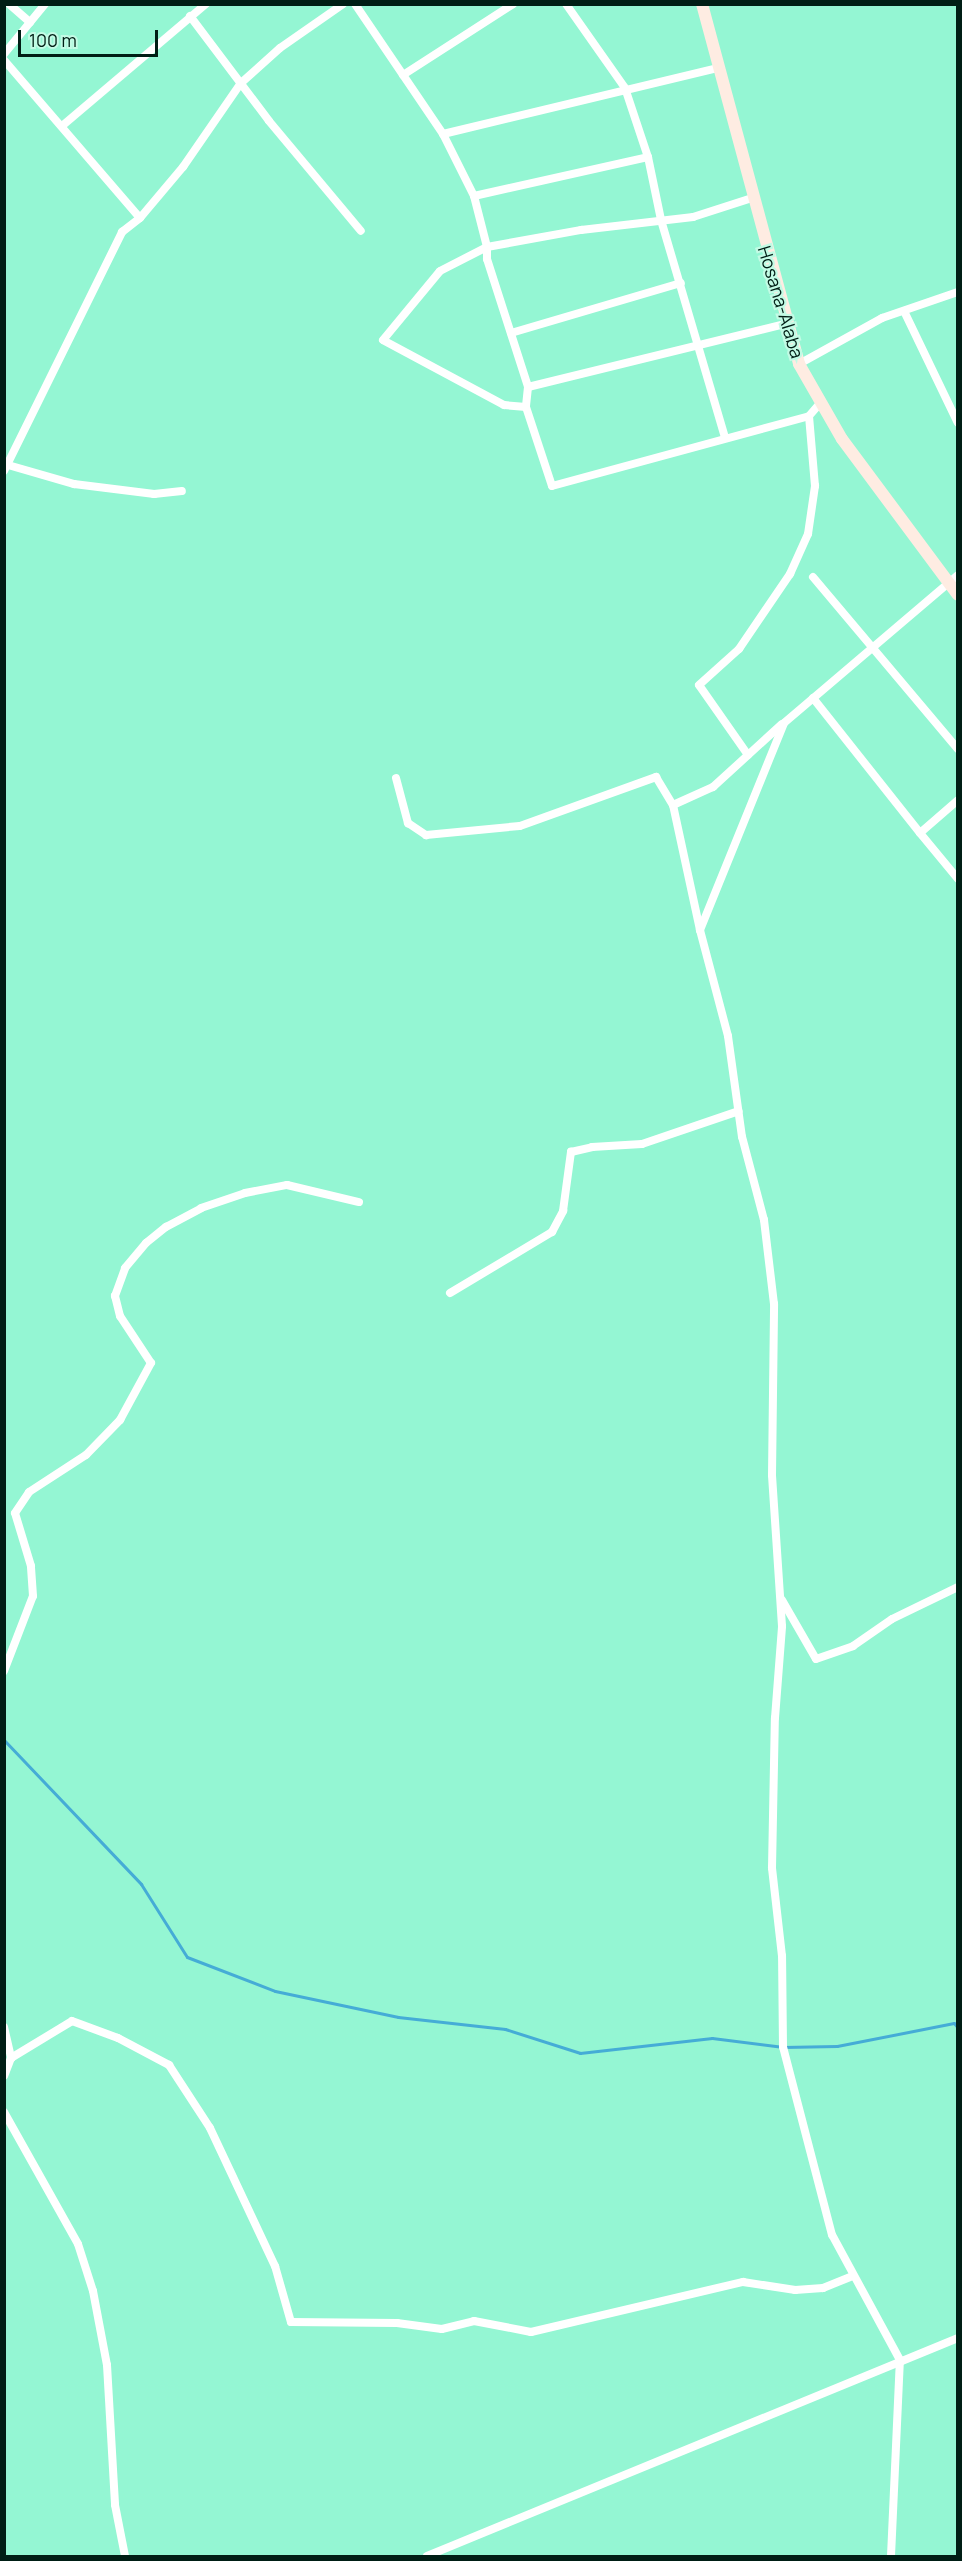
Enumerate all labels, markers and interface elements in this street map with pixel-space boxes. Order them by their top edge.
scale bar [21,18,160,56]
text: 100 m [29,28,77,52]
street label: Hosana-Alaba [754,243,808,361]

